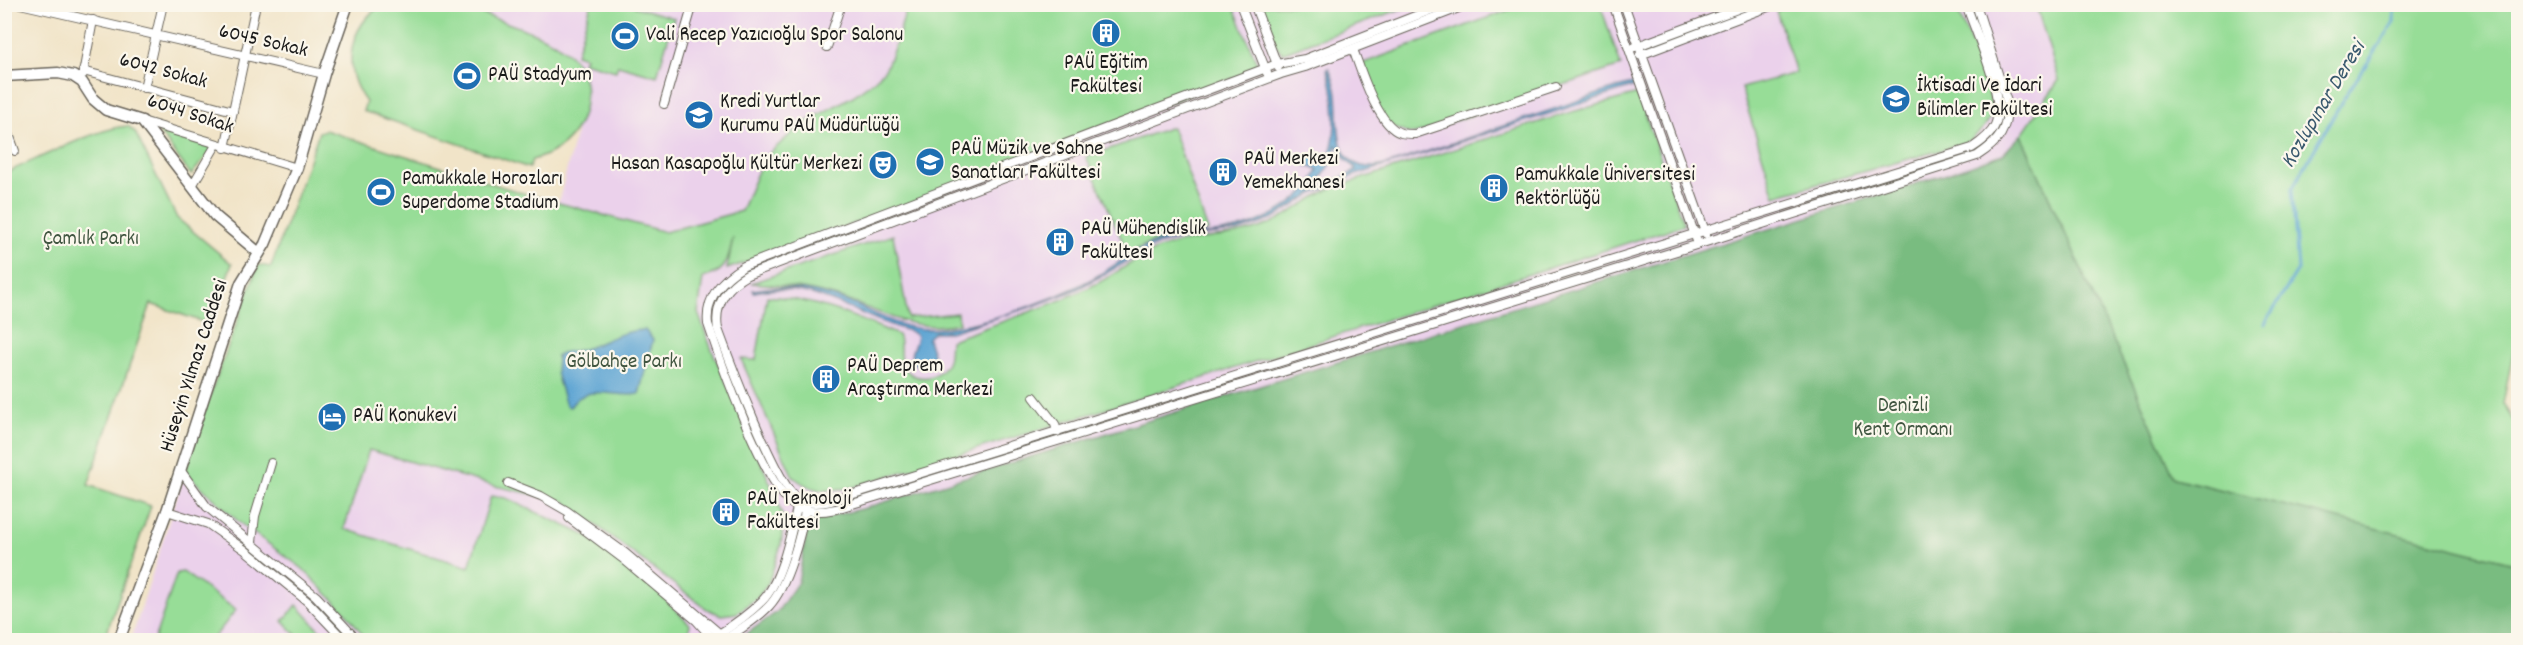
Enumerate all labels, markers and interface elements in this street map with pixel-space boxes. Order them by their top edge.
street label: 6045 Sokak [215,17,311,67]
building icon: PAÜ Eğitim Fakültesi [1090,17,1122,49]
sports icon: Vali Recep Yazıcıoğlu Spor Salonu [609,20,641,52]
place label: Vali Recep Yazıcıoğlu Spor Salonu [646,21,903,51]
water label: Kozlupınar Deresi [2274,33,2376,174]
street label: 6042 Sokak [116,46,210,98]
place label: PAÜ Eğitim Fakültesi [1064,49,1148,103]
sports icon: PAÜ Stadyum [451,60,483,92]
place label: PAÜ Stadyum [488,61,592,91]
place label: İktisadi Ve İdari Bilimler Fakültesi [1917,72,2053,126]
school or university icon: İktisadi Ve İdari Bilimler Fakültesi [1880,83,1912,115]
street label: 6044 Sokak [143,87,237,143]
place label: Kredi Yurtlar Kurumu PAÜ Müdürlüğü [720,88,900,142]
school or university icon: Kredi Yurtlar Kurumu PAÜ Müdürlüğü [683,99,715,131]
place label: PAÜ Müzik ve Sahne Sanatları Fakültesi [951,135,1103,189]
place label: PAÜ Merkezi Yemekhanesi [1244,145,1344,199]
school or university icon: PAÜ Müzik ve Sahne Sanatları Fakültesi [914,146,946,178]
theatre icon: Hasan Kasapoğlu Kültür Merkezi [867,149,899,181]
place label: Hasan Kasapoğlu Kültür Merkezi [611,150,862,180]
building icon: PAÜ Merkezi Yemekhanesi [1207,156,1239,188]
place label: Pamukkale Üniversitesi Rektörlüğü [1515,161,1695,215]
place label: Pamukkale Horozları Superdome Stadium [402,165,563,219]
building icon: Pamukkale Üniversitesi Rektörlüğü [1478,172,1510,204]
sports icon: Pamukkale Horozları Superdome Stadium [365,176,397,208]
place label: PAÜ Mühendislik Fakültesi [1081,215,1206,269]
park label: Çamlık Parkı [43,225,139,255]
building icon: PAÜ Mühendislik Fakültesi [1044,226,1076,258]
street label: Hüseyin Yılmaz Caddesi [153,276,237,456]
park label: Gölbahçe Parkı [566,348,682,378]
place label: PAÜ Deprem Araştırma Merkezi [847,352,993,406]
building icon: PAÜ Deprem Araştırma Merkezi [810,363,842,395]
park label: Denizli Kent Ormanı [1854,392,1952,446]
hotel icon: PAÜ Konukevi [316,401,348,433]
place label: PAÜ Konukevi [353,402,457,432]
place label: PAÜ Teknoloji Fakültesi [747,485,851,539]
building icon: PAÜ Teknoloji Fakültesi [710,496,742,528]

